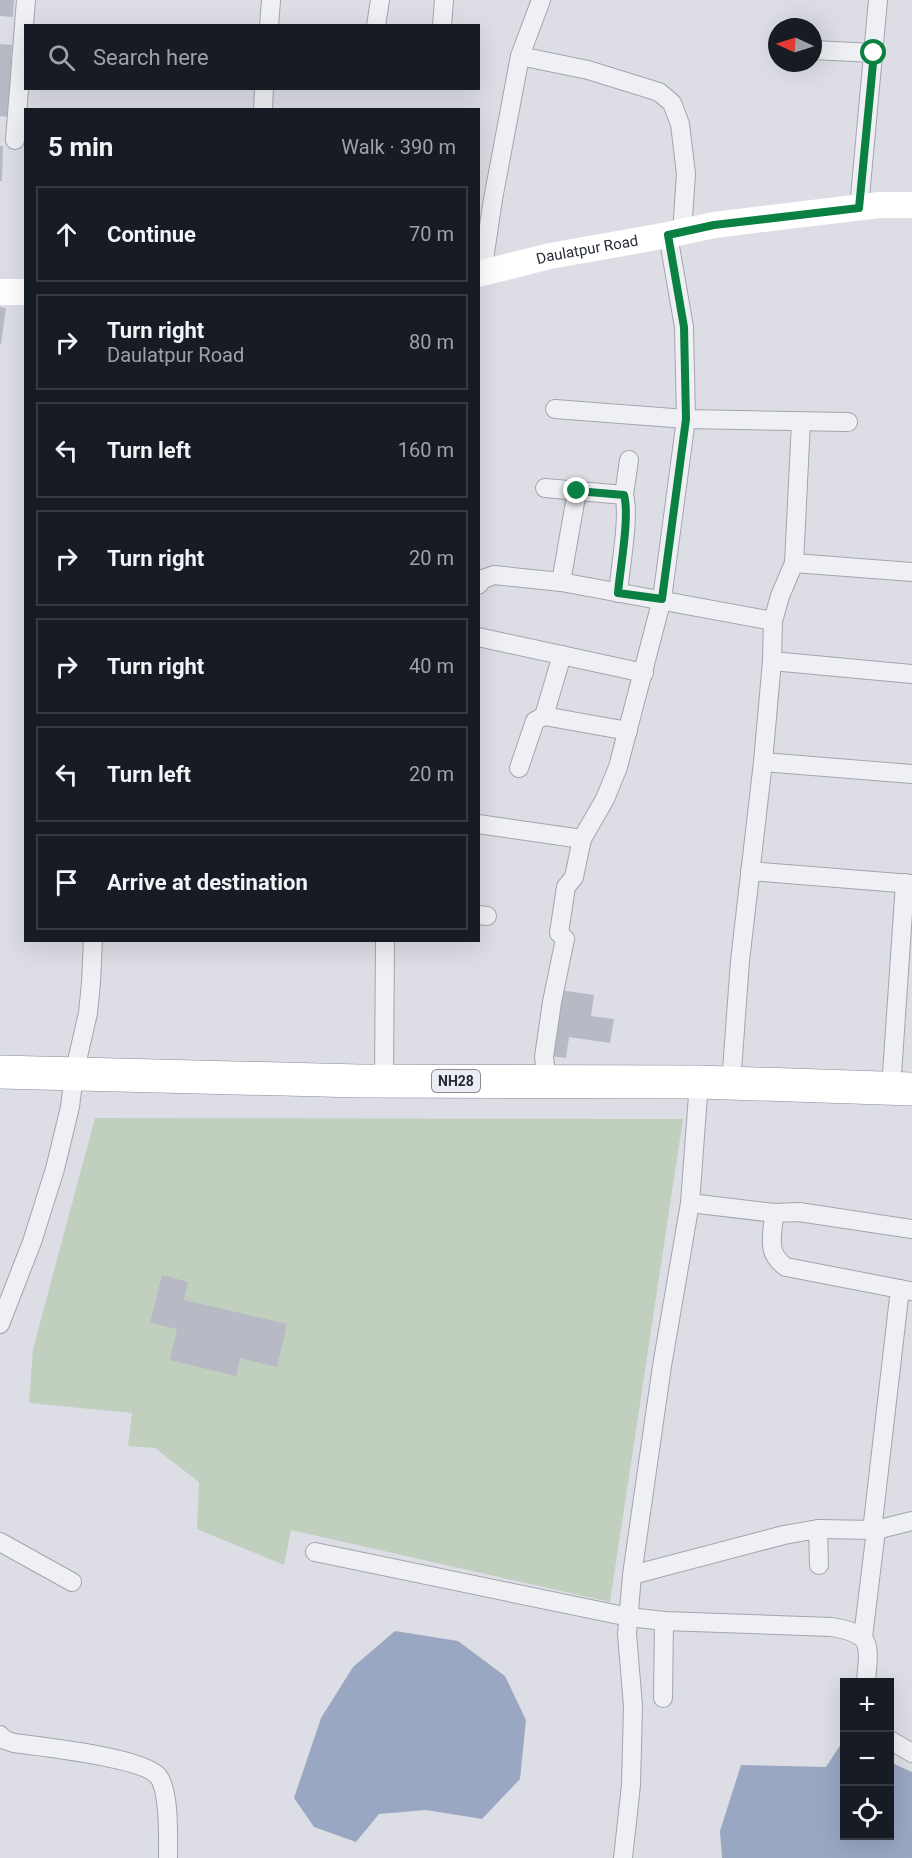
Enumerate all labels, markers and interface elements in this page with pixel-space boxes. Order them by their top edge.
north arrow [768,18,822,72]
search box [24,24,480,90]
route start [860,39,886,65]
icon: search [45,41,78,74]
text: Search here [93,45,209,70]
text: 5 min [48,132,113,162]
text: Walk · 390 m [341,135,456,159]
icon: ahead [50,218,83,251]
text: Continue [107,222,196,247]
text: 70 m [409,222,454,246]
street label: Daulatpur Road [534,231,640,268]
text: Turn right [107,318,204,343]
icon: right [50,326,83,359]
text: 80 m [409,330,454,354]
text: Daulatpur Road [107,343,244,367]
icon: left [50,434,83,467]
text: Turn left [107,438,191,463]
text: 160 m [398,438,454,462]
route end [563,477,589,503]
icon: right [50,542,83,575]
text: Turn right [107,546,204,571]
text: 20 m [409,546,454,570]
icon: right [50,650,83,683]
text: Turn right [107,654,204,679]
text: 40 m [409,654,454,678]
icon: left [50,758,83,791]
text: Turn left [107,762,191,787]
text: 20 m [409,762,454,786]
icon: arrive [50,866,83,899]
text: Arrive at destination [107,870,308,895]
road number: NH28 [432,1070,480,1092]
map controls [840,1678,894,1840]
button: + [840,1678,894,1732]
button: − [840,1732,894,1786]
button: locate [840,1786,894,1840]

